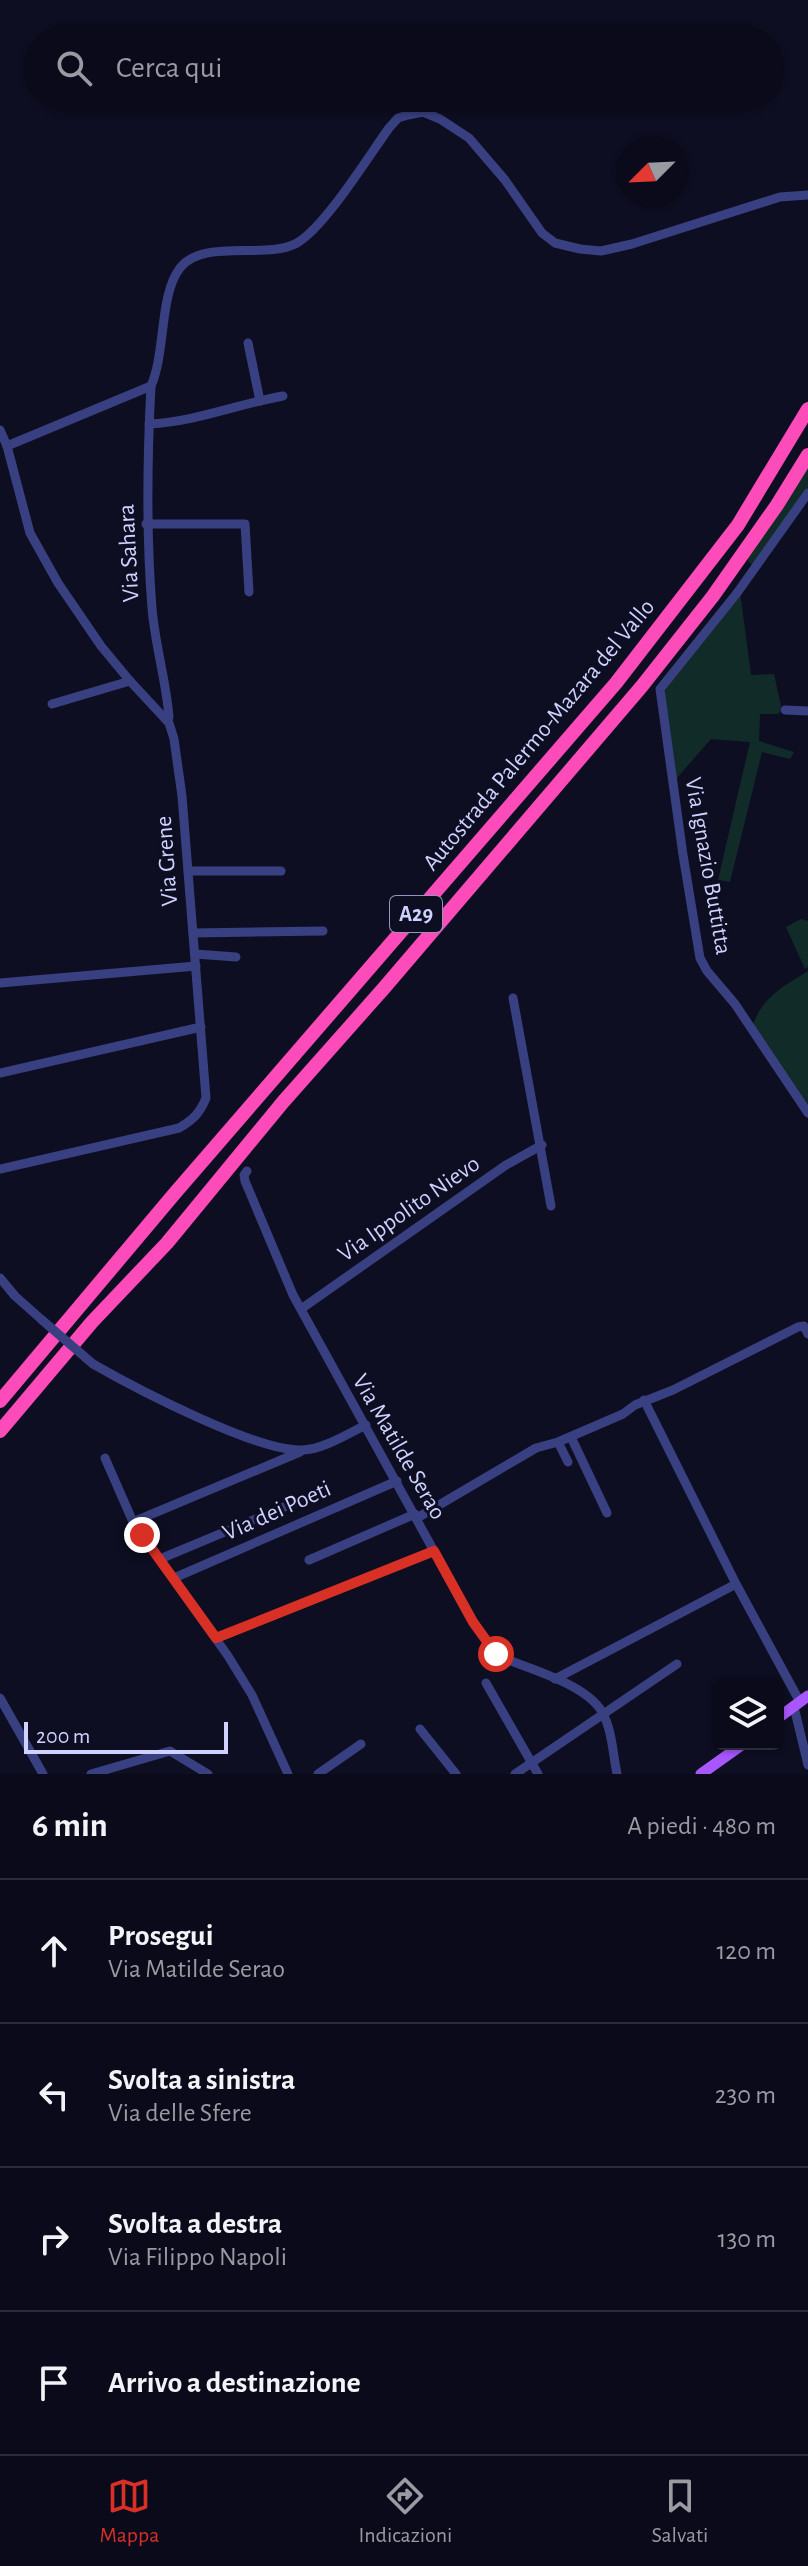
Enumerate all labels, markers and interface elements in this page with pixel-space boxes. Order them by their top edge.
search box [24,24,784,112]
icon: search [52,46,96,90]
text: Cerca qui [116,53,222,83]
north arrow [616,136,688,208]
street label: Via Sahara [114,503,144,603]
street label: Autostrada Palermo-Mazara del Vallo [419,595,659,875]
street label: Via Ignazio Buttitta [681,776,735,956]
street label: Via Grene [152,815,182,907]
road number: A29 [390,896,442,932]
street label: Via Ippolito Nievo [334,1151,484,1267]
street label: Via Matilde Serao [348,1370,450,1524]
street label: Via dei Poeti [219,1477,335,1545]
route end [124,1517,160,1553]
route start [478,1636,514,1672]
map controls [712,1678,784,1750]
button: layers [712,1678,784,1750]
scale bar [24,1718,228,1754]
text: 200 m [36,1725,90,1747]
text: 6 min [32,1809,108,1843]
text: A piedi · 480 m [627,1813,776,1839]
text: Prosegui [108,1921,214,1951]
icon: ahead [32,1929,76,1973]
text: 120 m [716,1938,776,1964]
text: Via Matilde Serao [108,1956,285,1982]
text: Svolta a sinistra [108,2065,295,2095]
icon: left [32,2073,76,2117]
text: 230 m [715,2082,776,2108]
text: Via delle Sfere [108,2100,252,2126]
text: Svolta a destra [108,2209,282,2239]
icon: right [32,2217,76,2261]
text: 130 m [718,2226,776,2252]
text: Via Filippo Napoli [108,2244,287,2270]
icon: arrive [32,2361,76,2405]
text: Arrivo a destinazione [108,2368,361,2398]
tab: Mappa [100,2474,159,2548]
tab: Indicazioni [359,2474,452,2548]
tab: Salvati [651,2474,708,2548]

